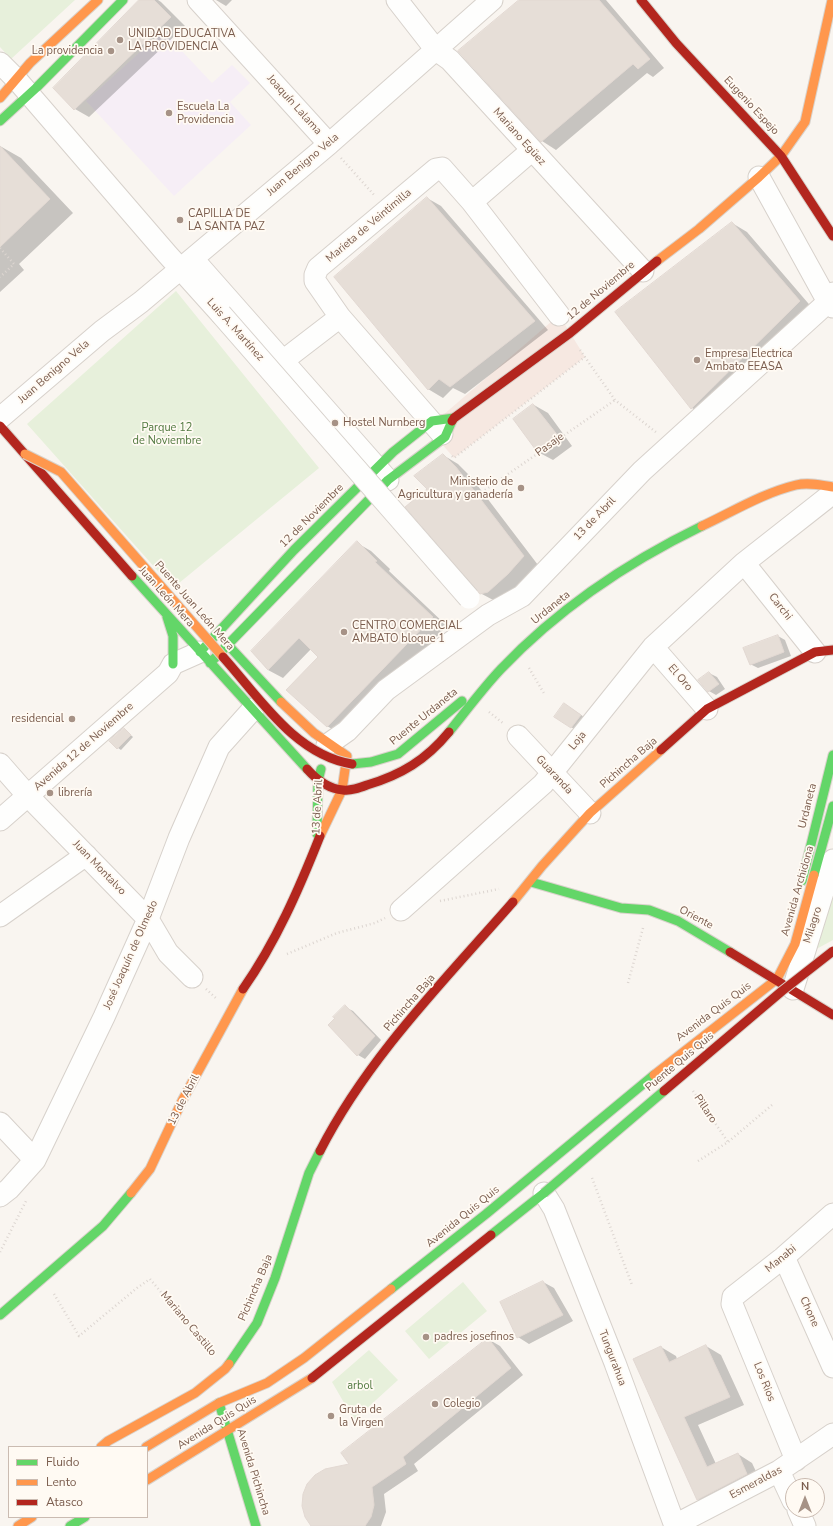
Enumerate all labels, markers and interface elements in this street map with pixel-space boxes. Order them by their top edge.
place label: UNIDAD EDUCATIVA LA PROVIDENCIA [128,27,235,53]
marker: UNIDAD EDUCATIVA LA PROVIDENCIA [115,35,125,45]
place label: La providencia [32,44,103,58]
marker: La providencia [106,46,116,56]
street label: Joaquín Lalama [264,72,324,138]
street label: Eugenio Espejo [721,74,781,138]
place label: Escuela La Providencia [177,100,234,126]
street label: Mariano Egüez [490,106,548,168]
marker: Escuela La Providencia [164,108,174,118]
street label: Juan Benigno Vela [264,131,342,199]
street label: Marieta de Veintimilla [324,186,414,266]
place label: CAPILLA DE LA SANTA PAZ [188,207,265,233]
marker: CAPILLA DE LA SANTA PAZ [175,215,185,225]
street label: 12 de Noviembre [564,259,638,323]
street label: Luis A. Martínez [204,296,266,364]
street label: Juan Benigno Vela [16,337,92,407]
place label: Empresa Electrica Ambato EEASA [705,347,793,373]
marker: Empresa Electrica Ambato EEASA [692,355,702,365]
place label: Hostel Nurnberg [343,416,426,430]
marker: Hostel Nurnberg [330,418,340,428]
park label: Parque 12 de Noviembre [133,421,201,447]
street label: Pasaje [533,430,567,460]
place label: Ministerio de Agricultura y ganadería [398,475,513,501]
street label: 12 de Noviembre [277,481,347,551]
marker: Ministerio de Agricultura y ganadería [516,483,526,493]
street label: 13 de Abril [571,495,619,543]
street label: Puente Juan León Mera [152,559,236,653]
street label: Juan León Mera [135,564,197,630]
street label: Urdaneta [529,588,573,628]
street label: Carchi [765,591,795,623]
place label: CENTRO COMERCIAL AMBATO bloque 1 [352,619,462,645]
marker: CENTRO COMERCIAL AMBATO bloque 1 [339,627,349,637]
street label: El Oro [665,662,695,694]
street label: Puente Urdaneta [387,686,461,748]
street label: Avenida 12 de Noviembre [31,700,137,794]
place label: residencial [11,712,64,726]
marker: residencial [67,714,77,724]
street label: Loja [566,729,590,753]
street label: Pichincha Baja [598,735,660,791]
street label: Guaranda [533,753,575,797]
street label: 13 de Abril [310,779,326,835]
street label: Urdaneta [796,782,820,830]
place label: librería [58,786,92,800]
marker: librería [45,788,55,798]
street label: Juan Montalvo [70,838,128,898]
street label: Avenida Archidona [779,844,817,938]
street label: José Joaquín de Olmedo [101,898,161,1012]
street label: Oriente [677,904,715,932]
street label: Milagro [801,905,825,945]
street label: Pichincha Baja [382,972,438,1034]
street label: Avenida Quis Quis [674,979,754,1045]
street label: Puente Quis Quis [643,1030,717,1094]
street label: 13 de Abril [166,1072,202,1128]
street label: Pillaro [691,1092,719,1126]
street label: Avenida Quis Quis [424,1183,502,1251]
street label: Manabi [763,1242,799,1276]
street label: Pichincha Baja [236,1253,276,1323]
street label: Mariano Castillo [157,1289,219,1359]
street label: Chone [796,1295,822,1329]
street label: Tungurahua [595,1328,629,1388]
place label: padres josefinos [434,1330,514,1344]
marker: padres josefinos [421,1332,431,1342]
street label: Los Rios [750,1360,778,1404]
park label: arbol [347,1379,373,1393]
street label: Avenida Quis Quis [175,1393,259,1453]
place label: Colegio [443,1397,480,1411]
marker: Colegio [430,1399,440,1409]
place label: Gruta de la Virgen [339,1403,383,1429]
marker: Gruta de la Virgen [326,1411,336,1421]
street label: Avenida Pichincha [234,1427,272,1517]
legend [8,1446,148,1518]
text: Fluido [46,1454,79,1470]
street label: Esmeraldas [728,1464,784,1502]
text: Lento [46,1474,76,1490]
north arrow [785,1478,825,1518]
text: N [801,1479,809,1494]
text: Atasco [46,1494,83,1510]

